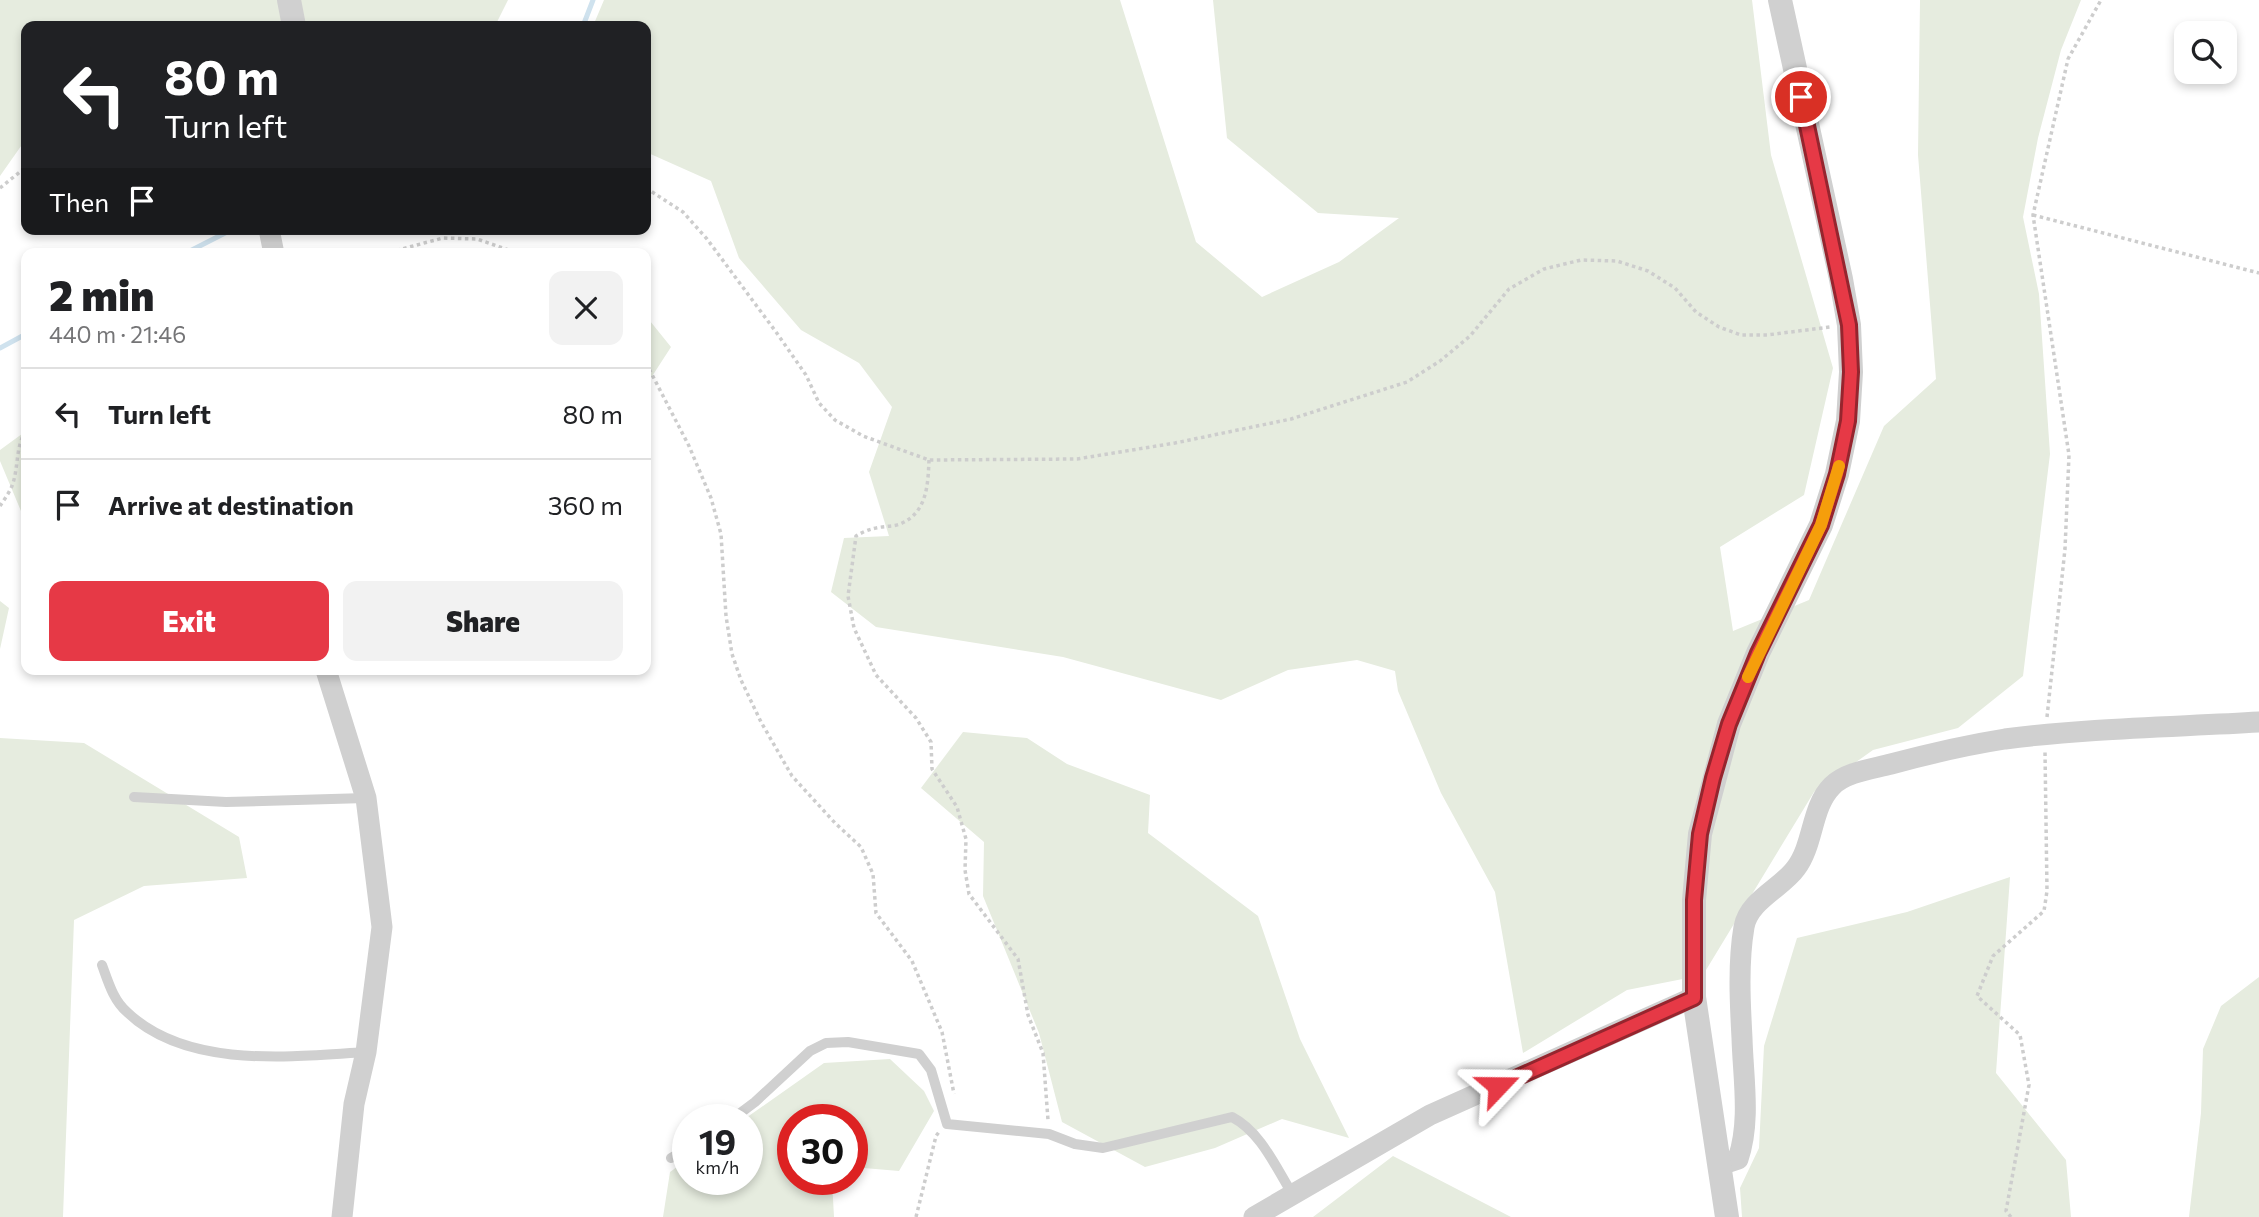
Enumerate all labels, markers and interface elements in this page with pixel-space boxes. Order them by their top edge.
map controls [2174,21,2237,84]
button: search [2174,21,2237,84]
text: 80 m [164,45,279,105]
icon: left [49,49,140,140]
pin [1771,67,1831,127]
icon: arrive [1782,78,1820,116]
text: Turn left [164,105,288,145]
icon: arrive [123,182,161,220]
text: Then [49,186,109,217]
text: 2 min [49,268,155,320]
button: close [549,271,623,345]
text: 440 m · 21:46 [49,320,186,348]
icon: left [49,395,87,433]
text: Turn left [108,398,211,429]
text: 80 m [563,398,623,429]
icon: arrive [49,486,87,524]
text: Arrive at destination [108,489,354,520]
text: 360 m [548,489,623,520]
button: Exit [49,581,329,661]
button: Share [343,581,623,661]
position arrow [1461,1049,1535,1123]
speed limit sign: 30 [777,1104,868,1195]
text: 19 [699,1119,736,1162]
text: km/h [696,1156,739,1178]

